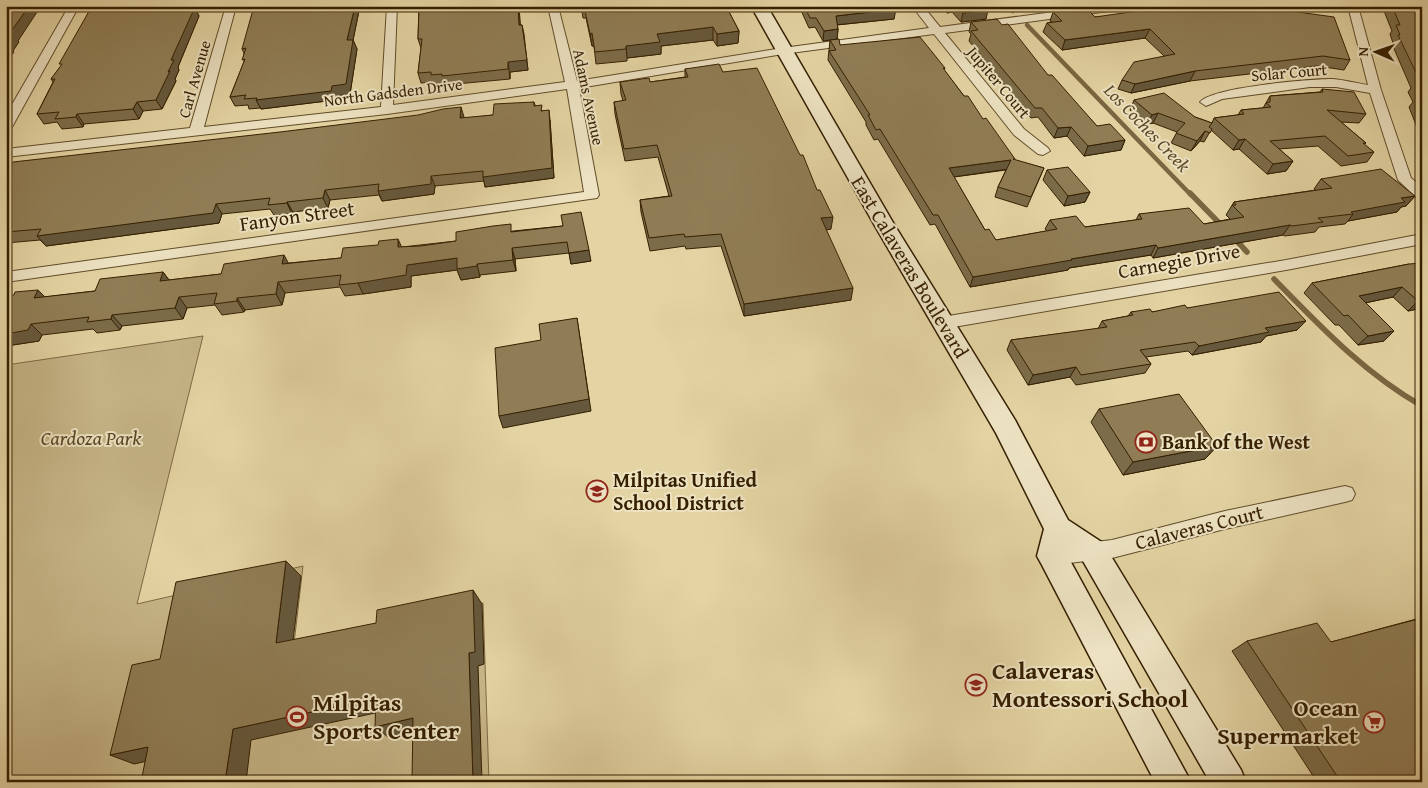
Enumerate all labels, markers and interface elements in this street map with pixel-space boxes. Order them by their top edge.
north arrow [1350,28,1400,78]
street label: Carl Avenue [171,37,217,121]
street label: Jupiter Court [960,39,1037,124]
text: N [1353,46,1373,57]
street label: Adams Avenue [567,47,611,147]
street label: Solar Court [1250,57,1328,87]
street label: North Gadsden Drive [322,72,464,112]
water label: Los Coches Creek [1097,77,1197,179]
street label: East Calaveras Boulevard [844,170,977,364]
street label: Fanyon Street [238,193,356,238]
street label: Carnegie Drive [1116,236,1242,286]
park label: Cardoza Park [41,423,142,452]
place label: Bank of the West [1162,427,1310,456]
bank icon: Bank of the West [1134,430,1158,454]
place label: Milpitas Unified School District [613,465,757,517]
school or university icon: Milpitas Unified School District [585,479,609,503]
street label: Calaveras Court [1132,497,1266,556]
place label: Calaveras Montessori School [992,653,1189,716]
school or university icon: Calaveras Montessori School [964,673,988,697]
place label: Milpitas Sports Center [313,685,459,748]
place label: Ocean Supermarket [1217,690,1358,753]
sports icon: Milpitas Sports Center [285,705,309,729]
supermarket icon: Ocean Supermarket [1362,710,1386,734]

